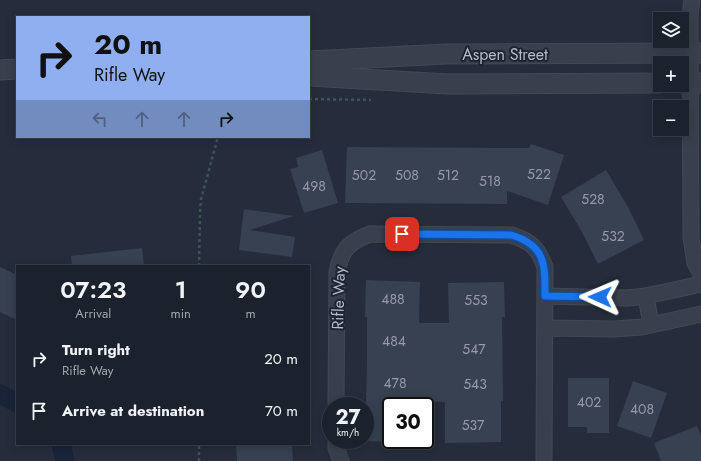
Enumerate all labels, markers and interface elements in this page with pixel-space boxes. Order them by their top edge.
map controls [653,12,689,136]
button: layers [653,12,689,48]
text: 20 m [94,24,162,65]
icon: right [28,32,80,84]
street label: Aspen Street [462,43,548,66]
button: + [653,56,689,92]
text: Rifle Way [94,62,165,88]
button: − [653,100,689,136]
icon: left [89,108,111,130]
icon: ahead [131,108,153,130]
icon: ahead [173,108,195,130]
icon: right [215,108,237,130]
house number: 522 [527,164,551,184]
house number: 502 [352,165,376,185]
house number: 508 [395,165,419,185]
house number: 512 [437,165,459,185]
house number: 518 [479,171,501,191]
house number: 498 [302,176,326,196]
house number: 528 [581,189,605,209]
pin [385,217,419,251]
icon: arrive [391,223,413,245]
house number: 532 [601,226,625,246]
street label: Rifle Way [326,265,351,330]
text: 07:23 [60,272,126,307]
text: 1 [175,272,187,307]
text: 90 [235,272,266,307]
position arrow [579,276,621,318]
house number: 488 [381,289,405,309]
house number: 553 [464,290,488,310]
text: Arrival [75,304,111,323]
text: min [171,304,191,323]
text: m [245,304,256,323]
house number: 484 [382,331,406,351]
text: Turn right [62,339,130,361]
house number: 547 [462,339,486,359]
icon: right [28,348,50,370]
text: 20 m [264,348,298,370]
text: Rifle Way [62,361,113,380]
house number: 478 [383,373,407,393]
house number: 543 [463,374,487,394]
house number: 402 [577,392,601,412]
speed limit sign: 30 [382,397,434,449]
house number: 408 [630,399,654,419]
icon: arrive [28,400,50,422]
text: Arrive at destination [62,400,204,422]
text: 70 m [265,400,298,422]
text: 27 [335,403,361,432]
house number: 537 [462,415,485,435]
text: km/h [337,425,359,440]

